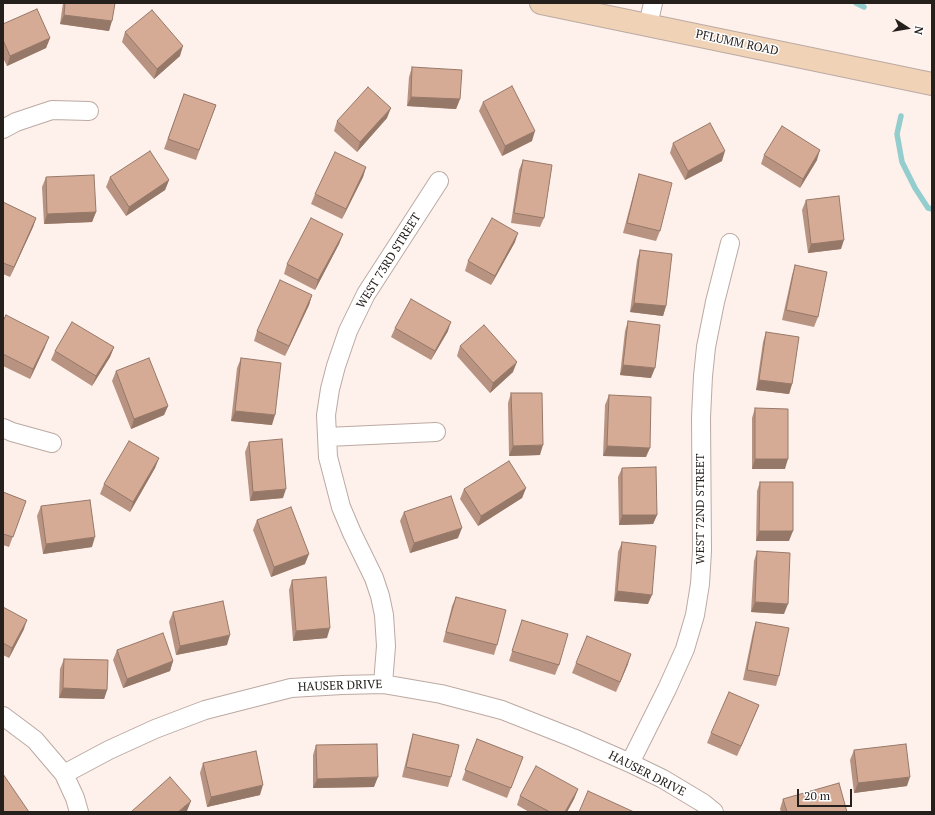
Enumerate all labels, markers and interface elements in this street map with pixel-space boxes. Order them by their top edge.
north arrow [887,8,927,48]
text: N [911,25,926,36]
street label: PFLUMM ROAD [694,27,780,59]
street label: WEST 73RD STREET [354,211,424,311]
street label: WEST 72ND STREET [694,454,708,564]
street label: HAUSER DRIVE [298,677,382,695]
street label: HAUSER DRIVE [606,748,688,800]
scale bar [799,781,854,807]
text: 20 m [804,788,830,803]

